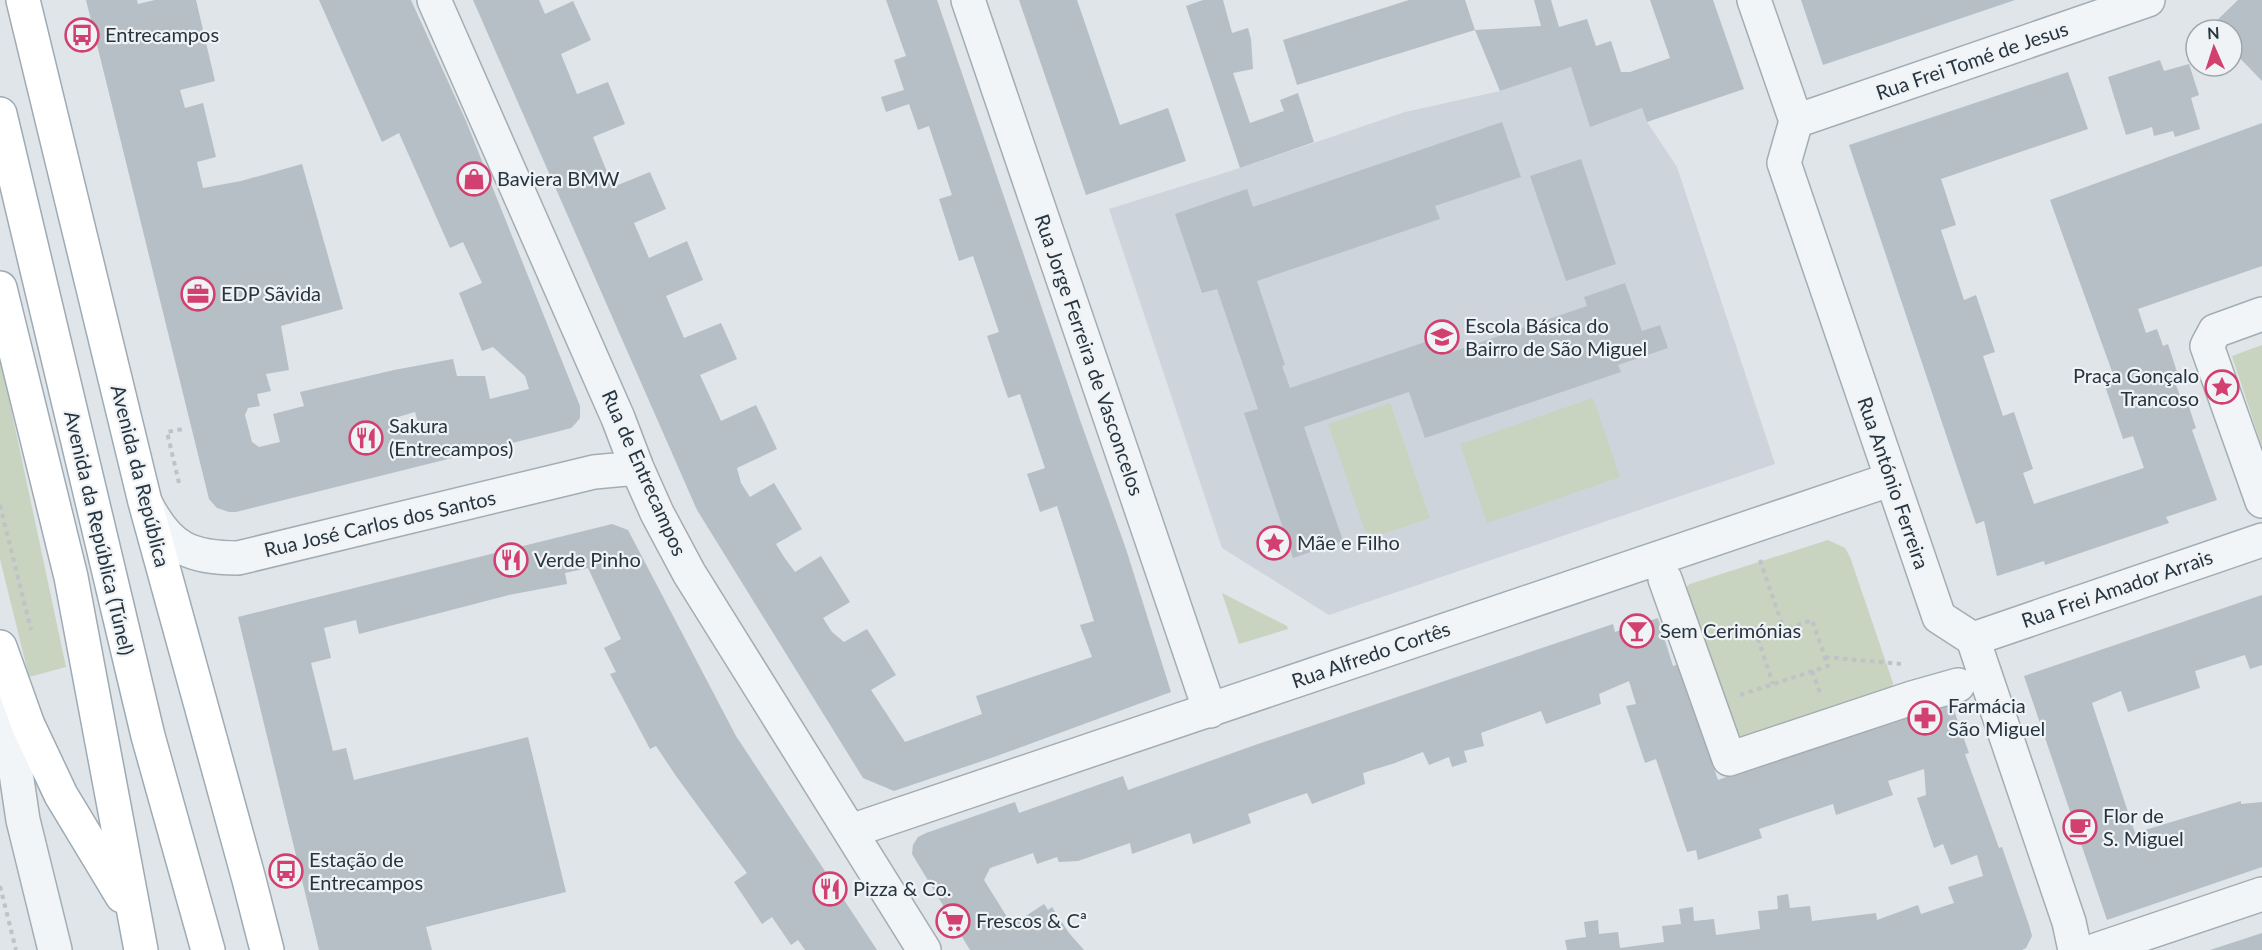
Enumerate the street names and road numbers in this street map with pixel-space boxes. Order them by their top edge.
street label: Rua Frei Tomé de Jesus [1872,16,2071,104]
street label: Rua Jorge Ferreira de Vasconcelos [1030,211,1150,499]
street label: Avenida da República [107,382,175,569]
street label: Rua de Entrecampos [597,386,692,559]
street label: Rua António Ferreira [1853,393,1935,572]
street label: Avenida da República (Túnel) [60,408,140,657]
street label: Rua José Carlos dos Santos [262,485,498,561]
street label: Rua Frei Amador Arrais [2018,544,2215,632]
street label: Rua Alfredo Cortês [1288,616,1453,692]

